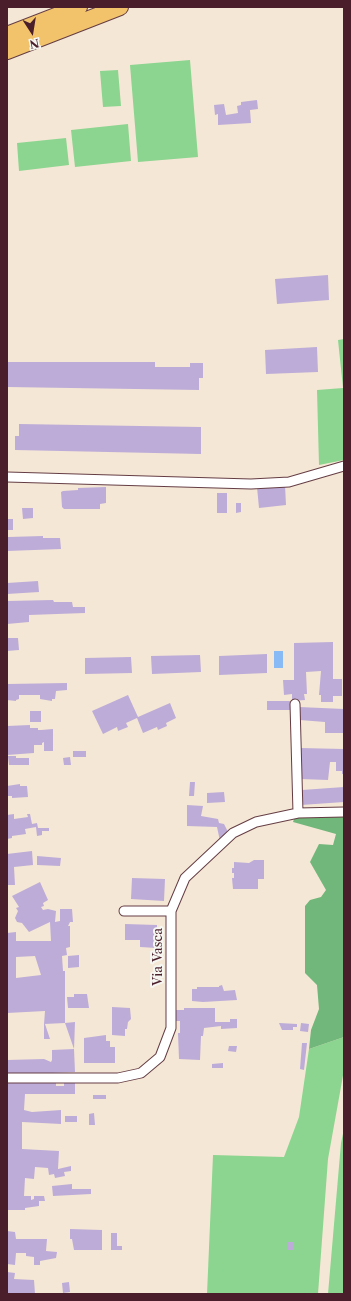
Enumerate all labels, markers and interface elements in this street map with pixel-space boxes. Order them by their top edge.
north arrow [12,12,52,52]
text: N [28,36,41,52]
street label: Via Vasca [150,928,166,986]

